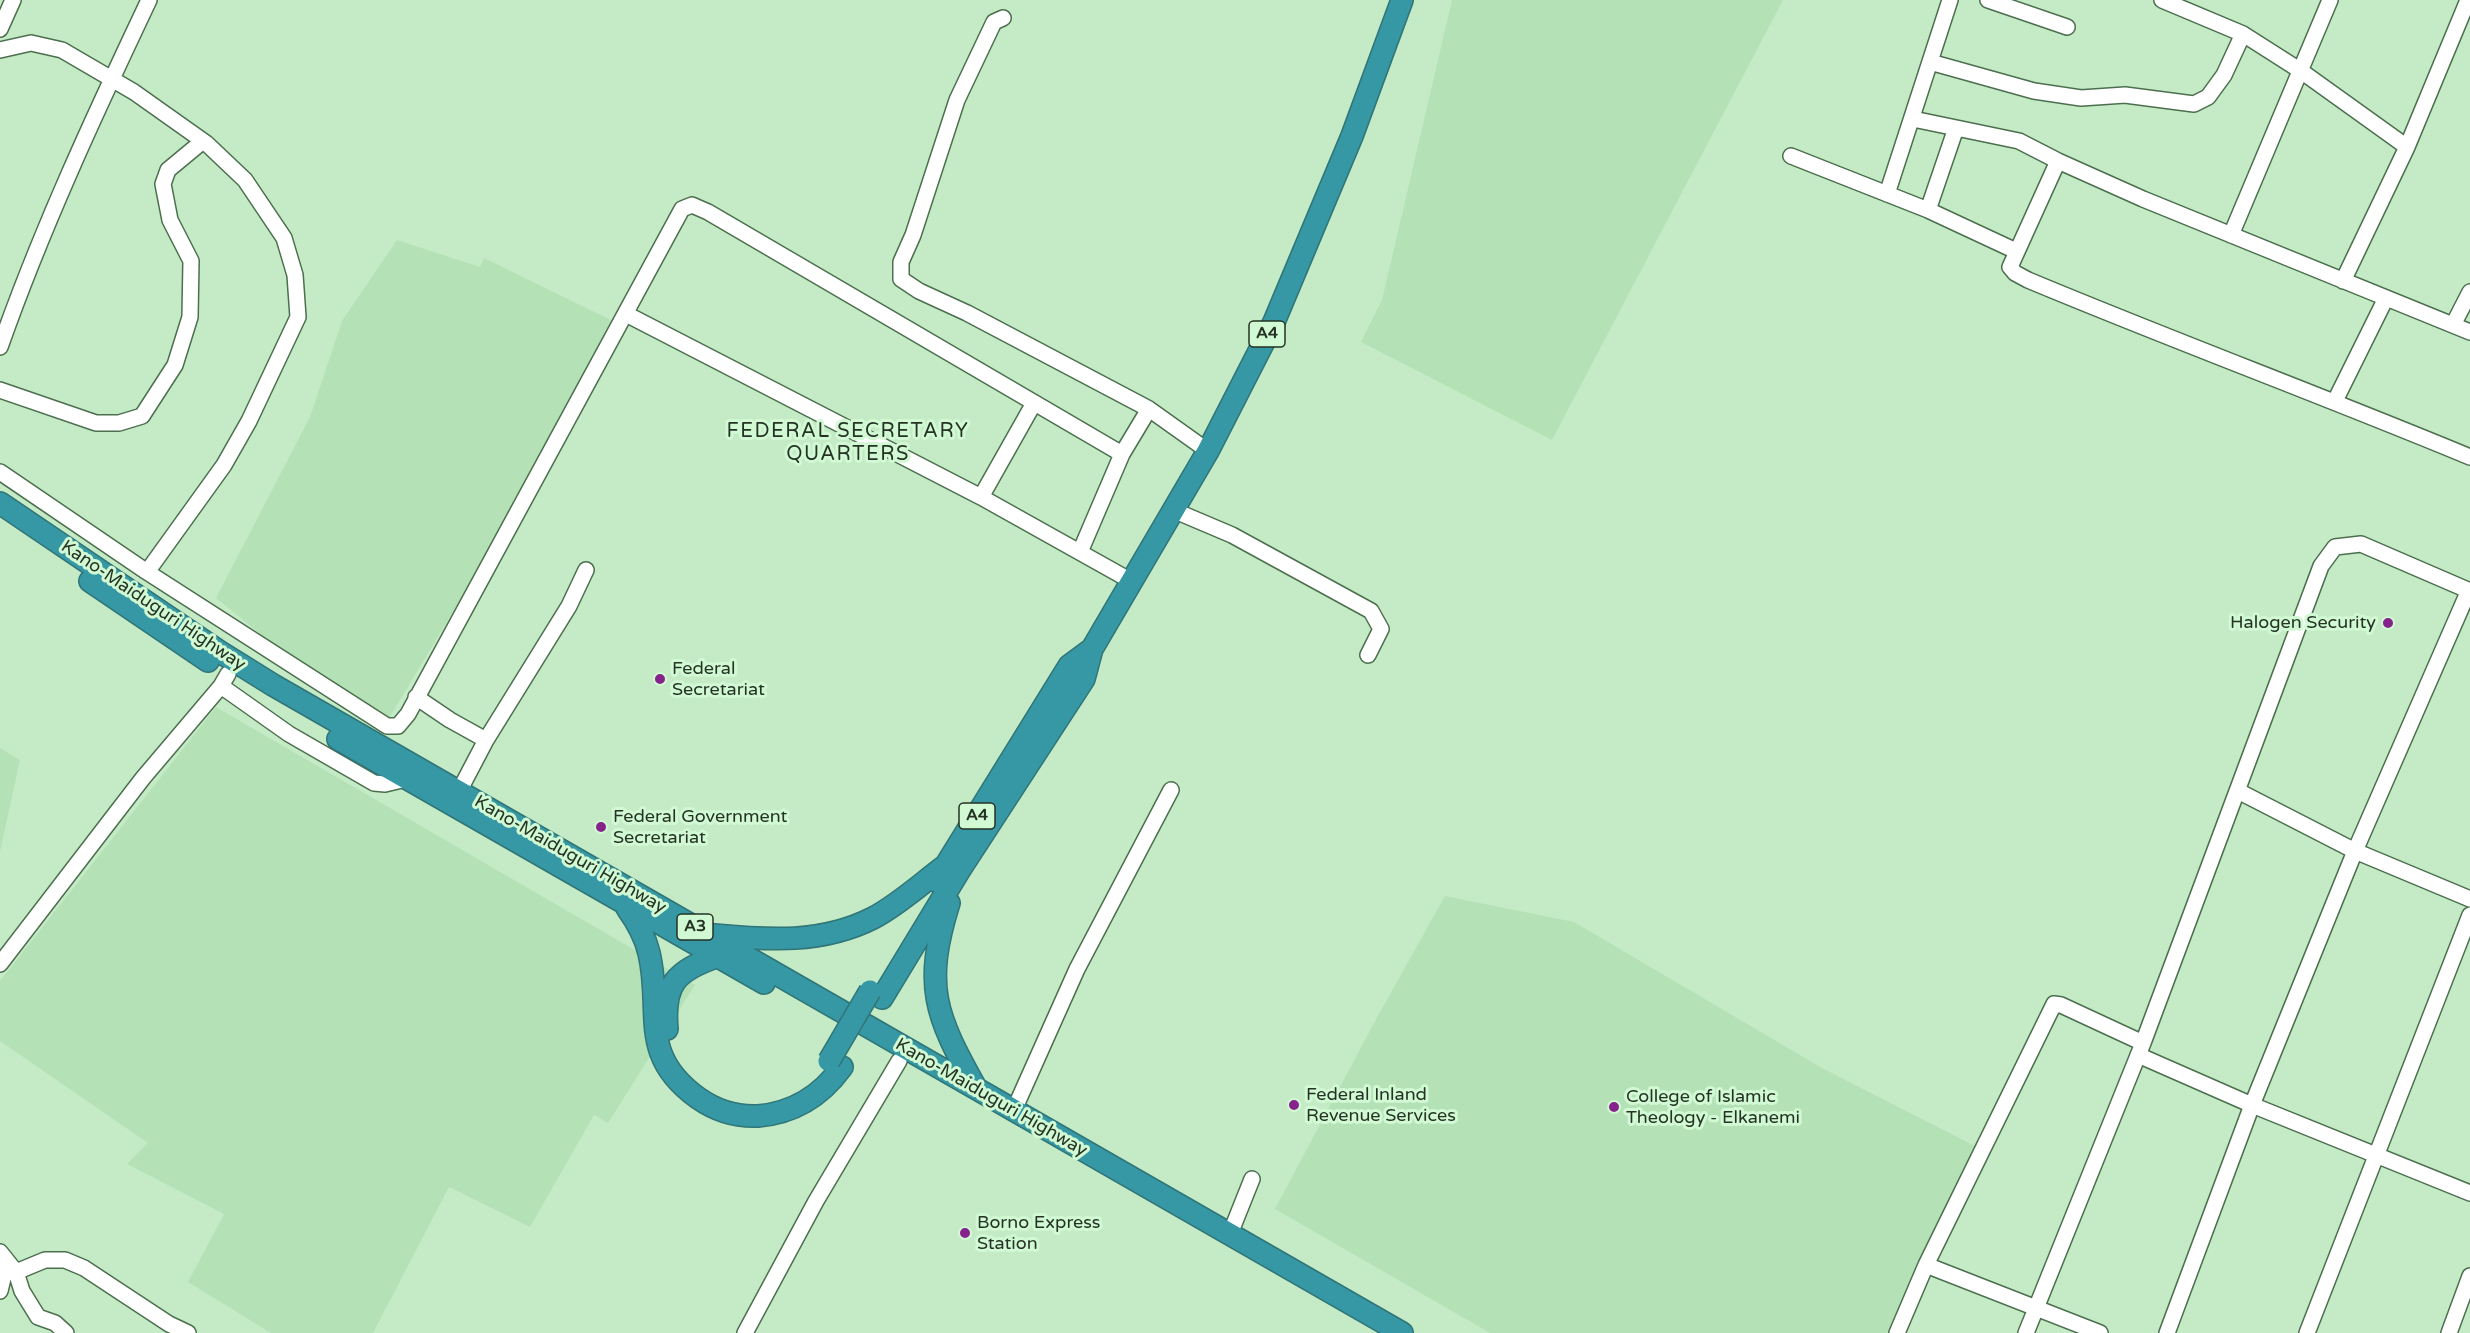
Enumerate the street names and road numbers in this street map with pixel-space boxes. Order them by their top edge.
road number: A4 [1249,321,1285,347]
street label: Kano-Maiduguri Highway [57,536,249,676]
street label: Kano-Maiduguri Highway [470,791,670,919]
road number: A4 [959,803,995,829]
road number: A3 [677,914,713,940]
street label: Kano-Maiduguri Highway [891,1034,1091,1162]

